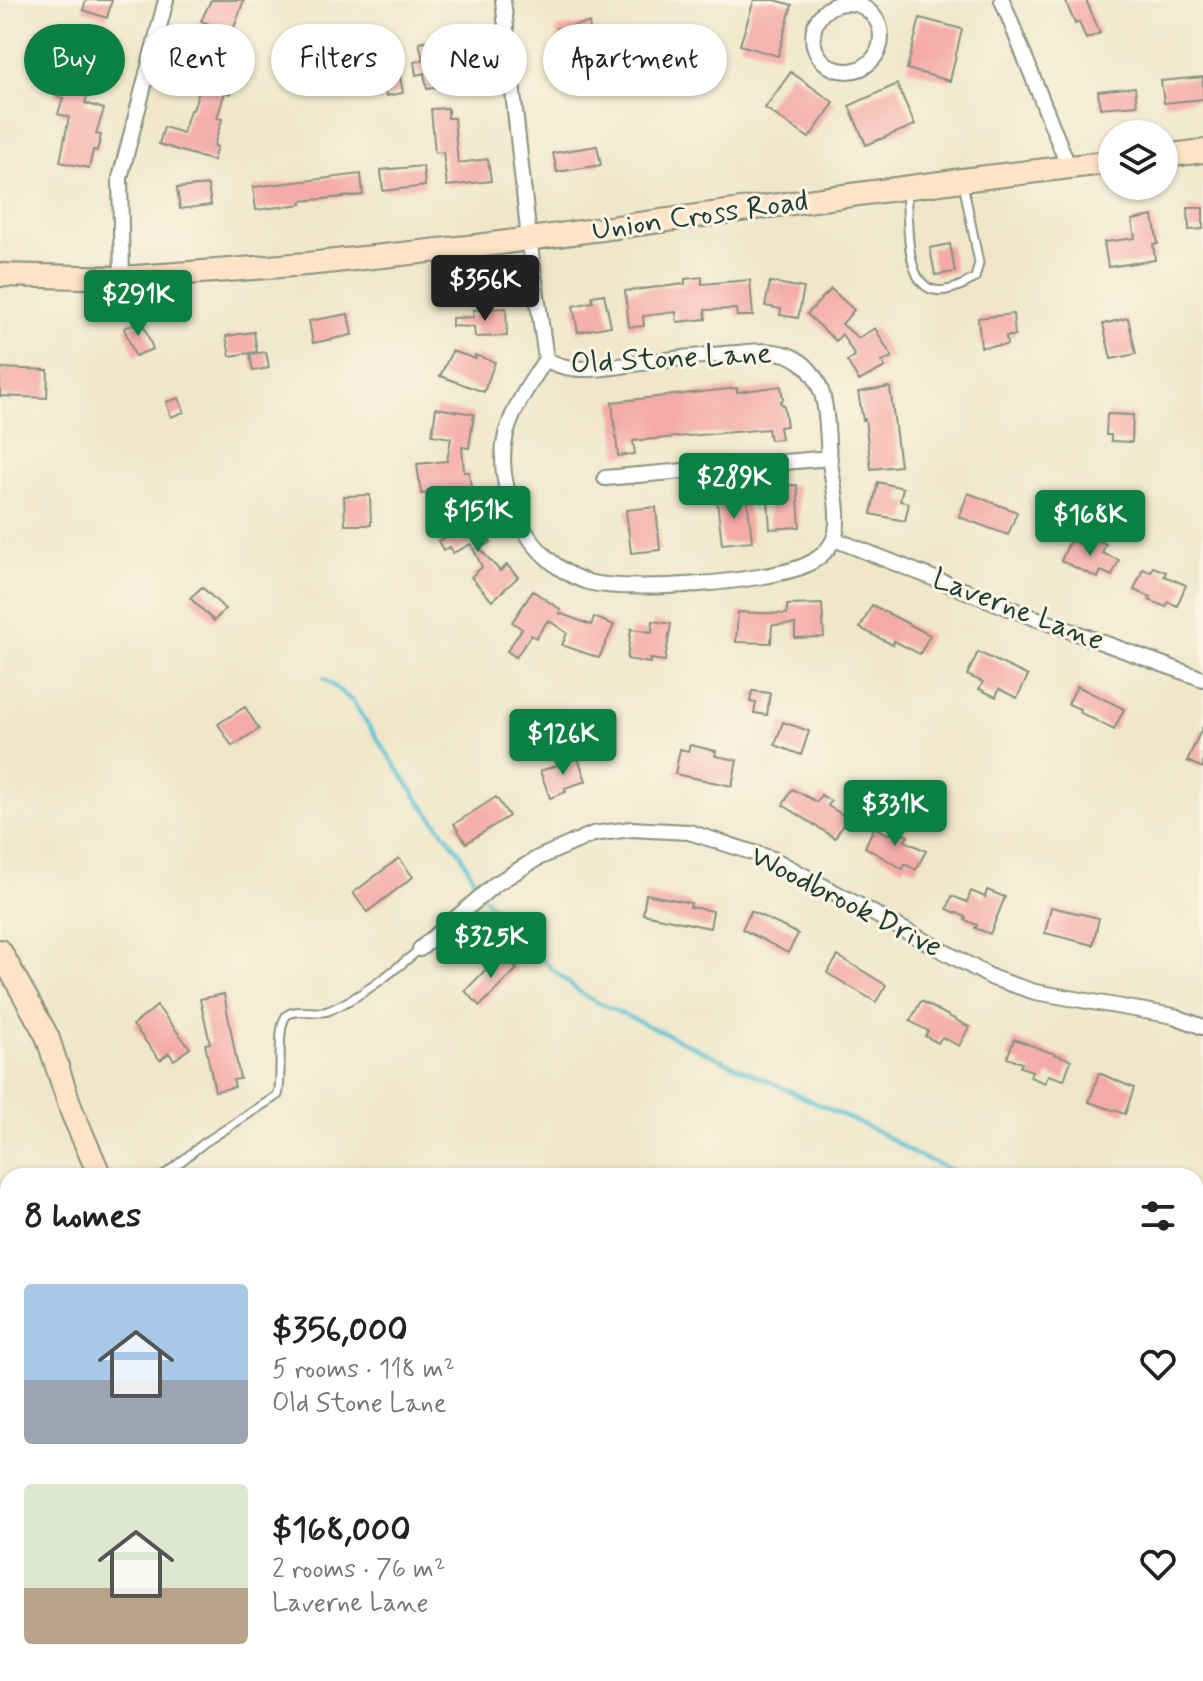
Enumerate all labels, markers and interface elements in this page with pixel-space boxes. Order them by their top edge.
chip: Buy [24,24,125,96]
chip: Rent [141,24,255,96]
chip: Filters [271,24,405,96]
chip: New [421,24,527,96]
chip: Apartment [543,24,727,96]
map controls [1098,120,1178,200]
button: layers [1098,120,1178,200]
street label: Union Cross Road [589,182,811,250]
pin: $356K [429,255,541,323]
text: $356K [449,264,521,298]
pin: $291K [82,270,194,338]
text: $291K [102,279,174,313]
street label: Old Stone Lane [569,334,773,384]
pin: $289K [678,453,790,521]
text: $289K [697,462,771,496]
pin: $151K [422,486,534,554]
pin: $168K [1034,490,1146,558]
text: $151K [443,495,513,529]
text: $168K [1053,499,1127,533]
street label: Laverne Lane [927,559,1109,661]
pin: $126K [507,709,619,777]
text: $126K [527,718,599,752]
pin: $331K [839,780,951,848]
text: $331K [862,789,928,823]
street label: Woodbrook Drive [743,837,949,967]
pin: $325K [435,912,547,980]
text: $325K [454,921,528,955]
text: 8 homes [24,1194,141,1239]
icon: filters [1136,1194,1180,1238]
text: $356,000 [272,1308,408,1353]
icon: home [88,1316,184,1412]
icon: heart [1136,1342,1180,1386]
text: 5 rooms · 118 m² [272,1353,455,1387]
text: Old Stone Lane [272,1387,447,1421]
text: $168,000 [272,1508,411,1553]
icon: home [88,1516,184,1612]
icon: heart [1136,1542,1180,1586]
text: 2 rooms · 76 m² [272,1553,445,1587]
text: Laverne Lane [272,1587,429,1621]

